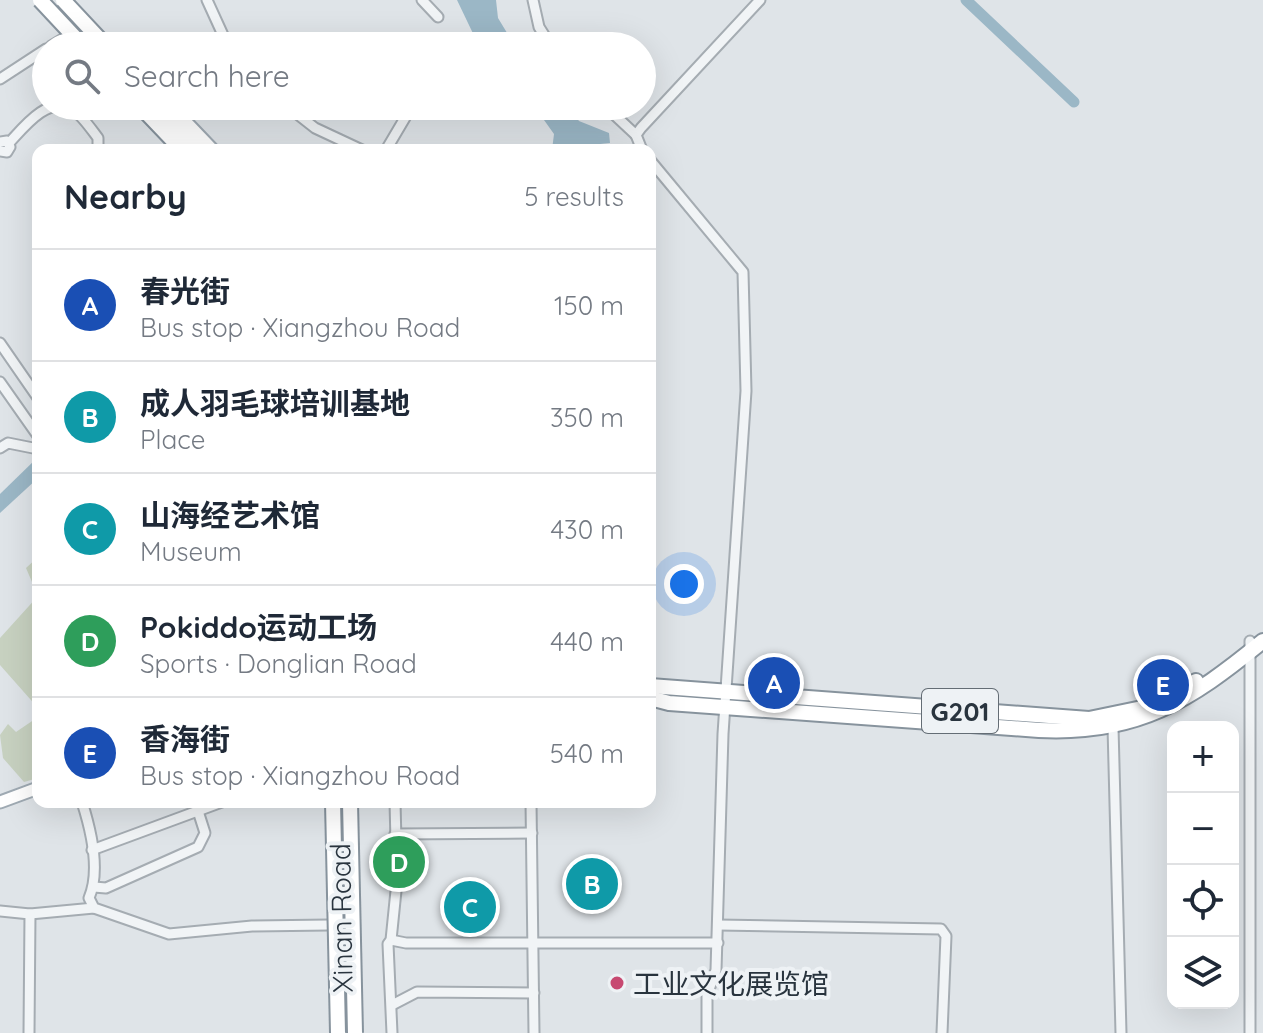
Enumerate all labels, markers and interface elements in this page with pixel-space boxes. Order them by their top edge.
search box [32,32,656,120]
icon: search [60,54,104,98]
text: Search here [124,57,290,95]
text: Nearby [64,175,187,218]
text: 5 results [524,180,624,213]
text: 春光街 [140,272,230,310]
text: A [82,289,98,322]
text: 150 m [554,289,624,322]
text: Bus stop · Xiangzhou Road [140,311,460,344]
text: 成人羽毛球培训基地 [140,384,410,422]
text: B [81,401,99,434]
text: 350 m [550,401,624,434]
text: Place [140,423,205,456]
text: 山海经艺术馆 [140,496,320,534]
text: C [82,513,98,546]
text: 430 m [550,513,624,546]
text: Museum [140,535,242,568]
your location [664,564,704,604]
text: Pokiddo运动工场 [140,608,377,646]
text: D [81,625,99,658]
text: 440 m [550,625,624,658]
text: Sports · Donglian Road [140,647,417,680]
pin: A [748,653,800,713]
pin: E [1137,655,1189,715]
road number: G201 [922,689,998,733]
text: 香海街 [140,720,230,758]
map controls [1167,721,1239,1009]
button: + [1167,721,1239,793]
text: E [83,737,97,770]
text: 540 m [550,737,624,770]
text: Bus stop · Xiangzhou Road [140,759,460,792]
button: − [1167,793,1239,865]
pin: D [373,832,425,892]
street label: Xinan Road [322,843,360,993]
pin: B [566,854,618,914]
button: locate [1167,865,1239,937]
pin: C [444,877,496,937]
button: layers [1167,937,1239,1009]
place label: 工业文化展览馆 [633,966,829,1001]
marker: 工业文化展览馆 [608,974,626,992]

